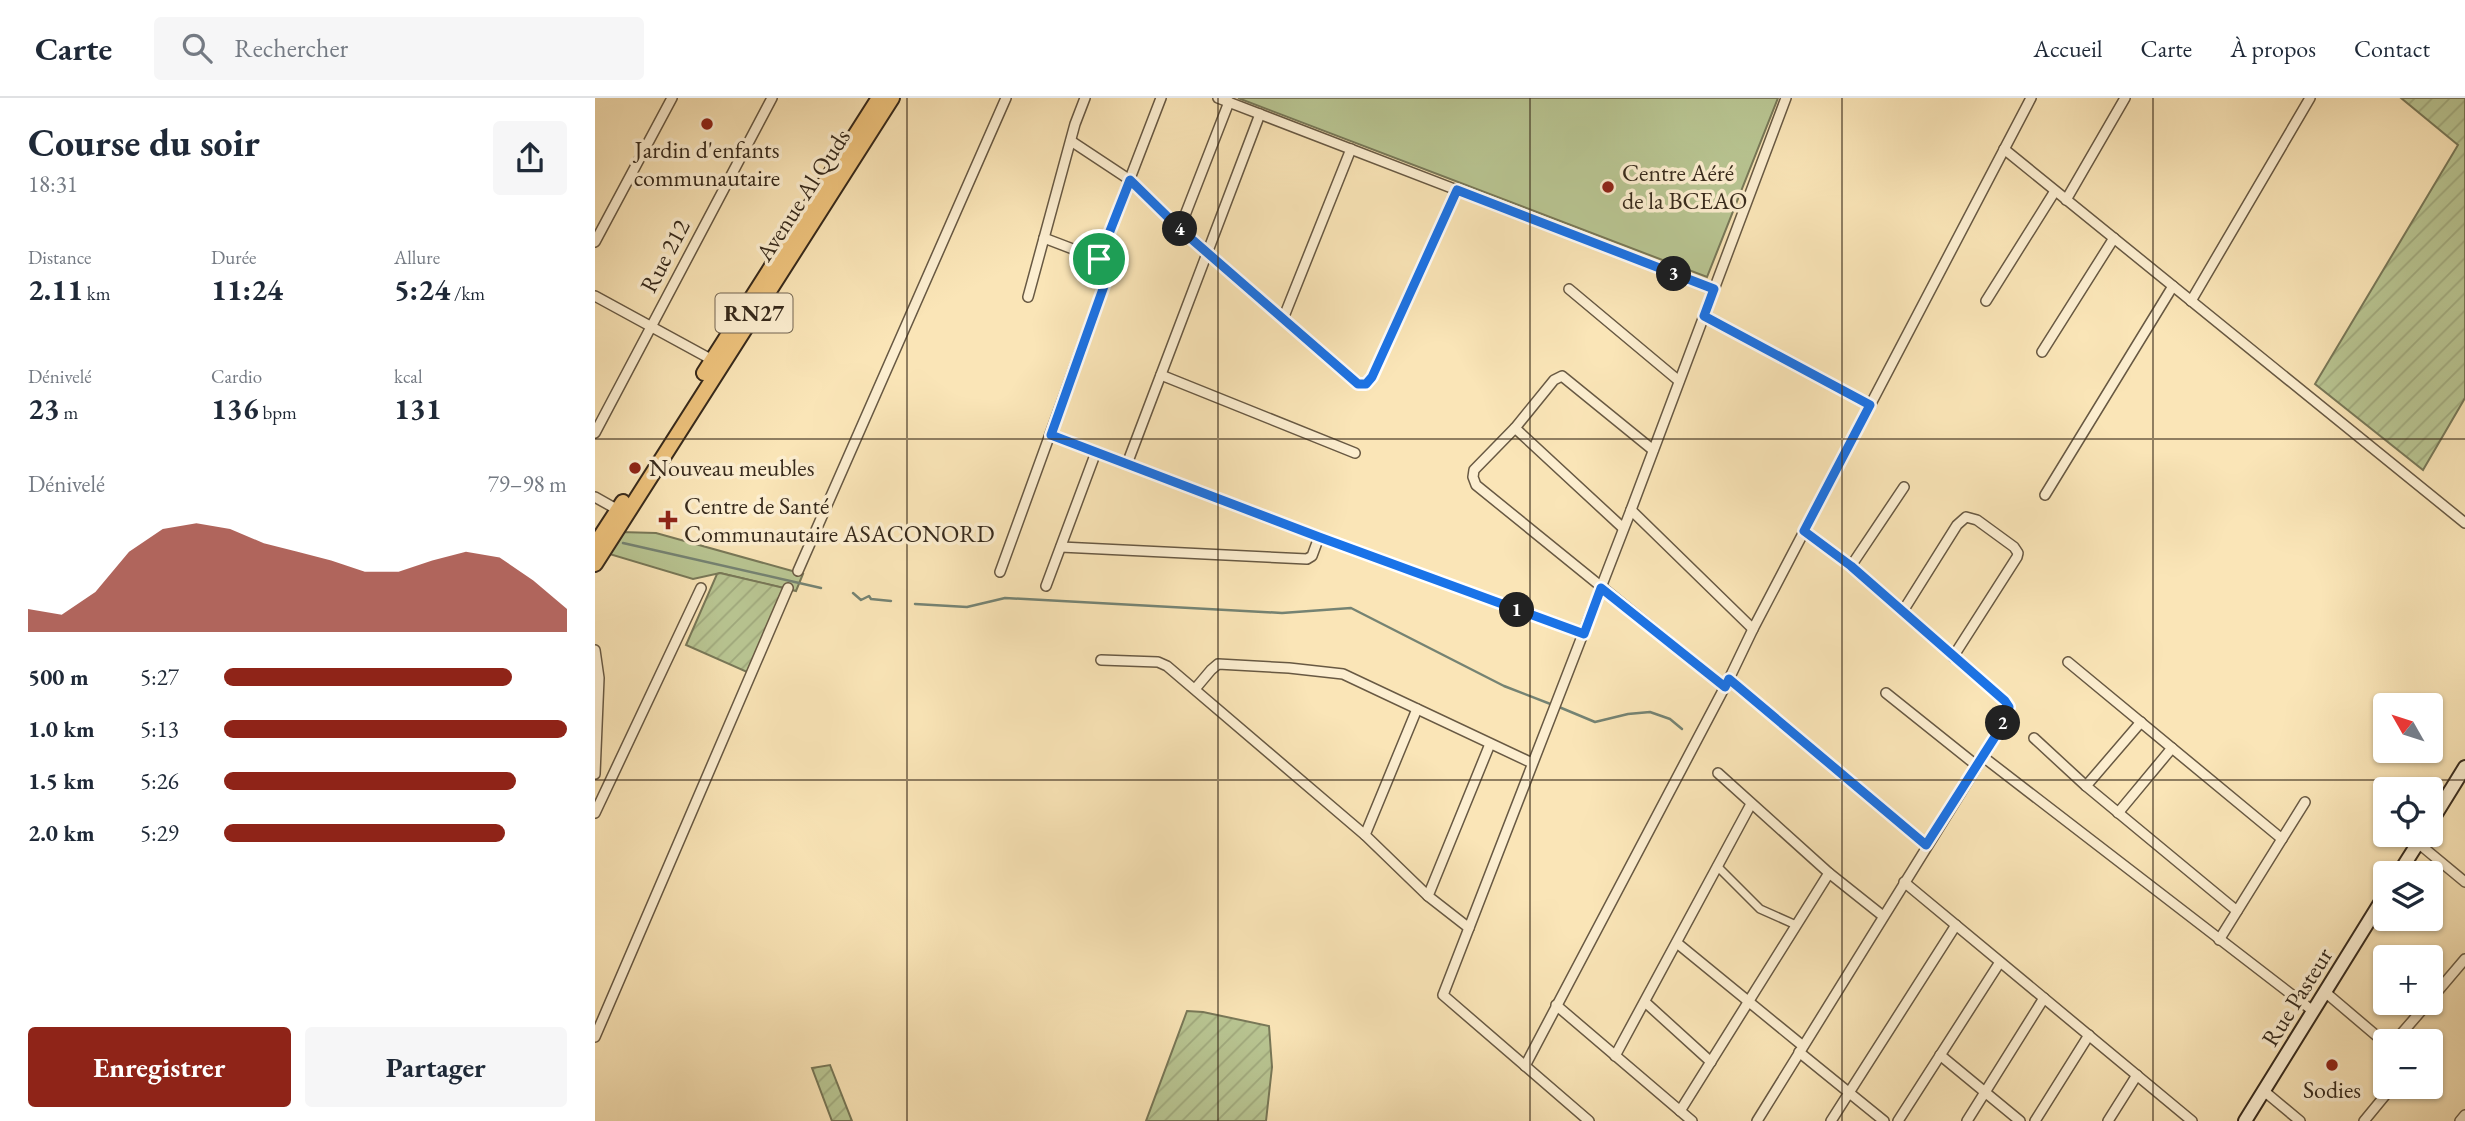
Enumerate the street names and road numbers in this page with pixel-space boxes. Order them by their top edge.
street label: Avenue Al Quds [748,123,857,268]
street label: Rue 212 [632,213,697,298]
road number: RN27 [715,294,793,332]
street label: Rue Pasteur [2254,942,2339,1052]

